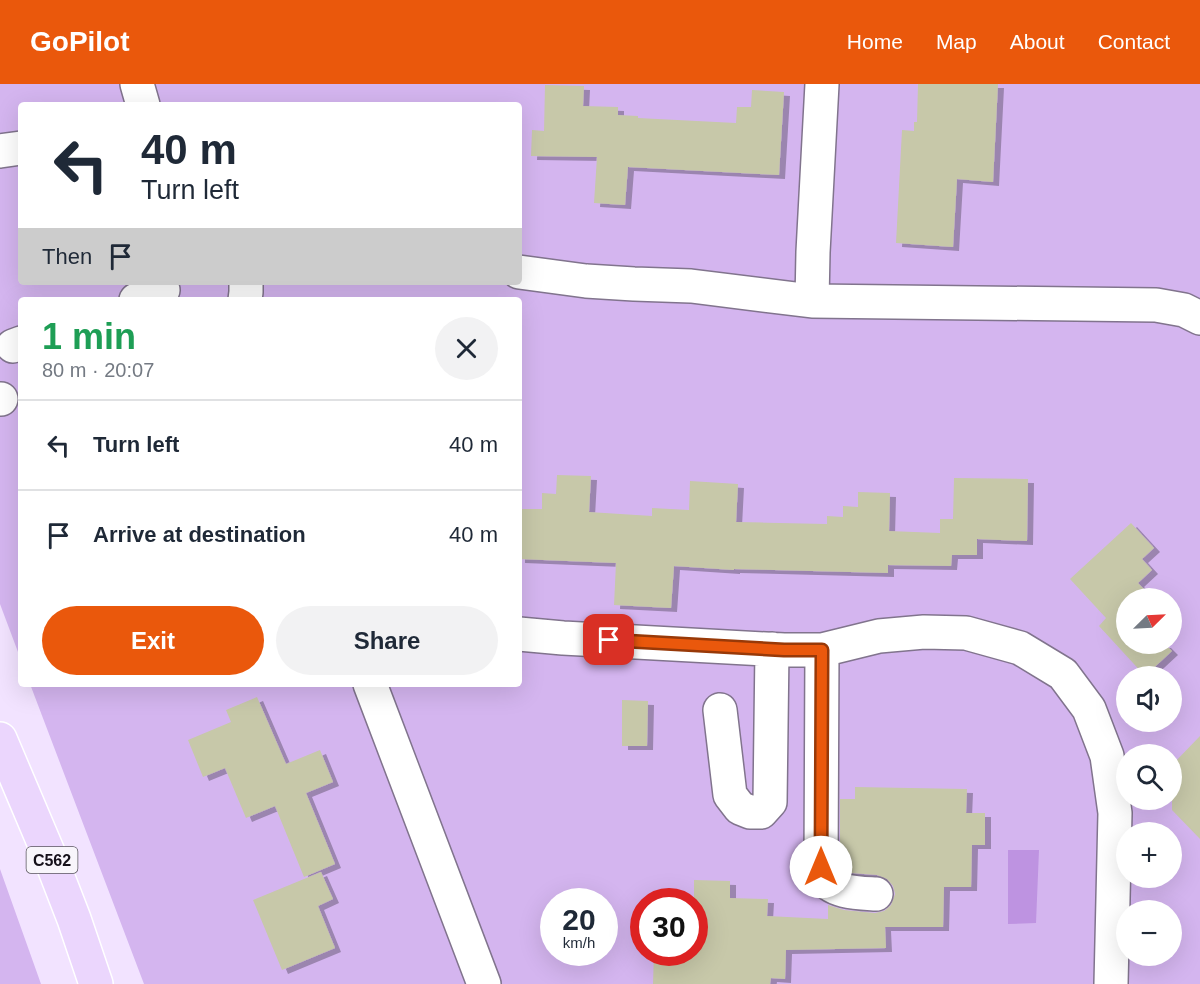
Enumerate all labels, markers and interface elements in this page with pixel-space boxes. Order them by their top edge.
text: GoPilot [30,26,130,57]
text: Home [847,30,903,53]
text: Map [936,30,977,53]
text: About [1010,30,1065,53]
text: Contact [1098,30,1170,53]
icon: left [42,126,120,204]
text: 40 m [141,126,237,173]
text: Turn left [141,175,239,205]
icon: arrive [104,240,137,273]
text: Then [42,244,92,269]
text: 1 min [42,316,136,357]
button: close [435,317,498,380]
text: 80 m · 20:07 [42,359,154,381]
icon: left [42,429,75,462]
text: Turn left [93,432,179,457]
text: 40 m [449,432,498,457]
icon: arrive [42,519,75,552]
text: Arrive at destination [93,522,306,547]
text: 40 m [449,522,498,547]
north arrow [1116,588,1182,654]
map controls [1116,588,1182,966]
button: Exit [42,606,264,675]
button: Share [276,606,498,675]
pin [583,614,634,665]
icon: arrive [592,623,625,656]
button: sound [1116,666,1182,732]
button: search [1116,744,1182,810]
button: + [1116,822,1182,888]
position arrow [789,835,853,899]
road number: C562 [26,847,78,873]
speed limit sign: 30 [630,888,708,966]
button: − [1116,900,1182,966]
text: 20 [562,903,596,936]
text: km/h [563,934,595,951]

